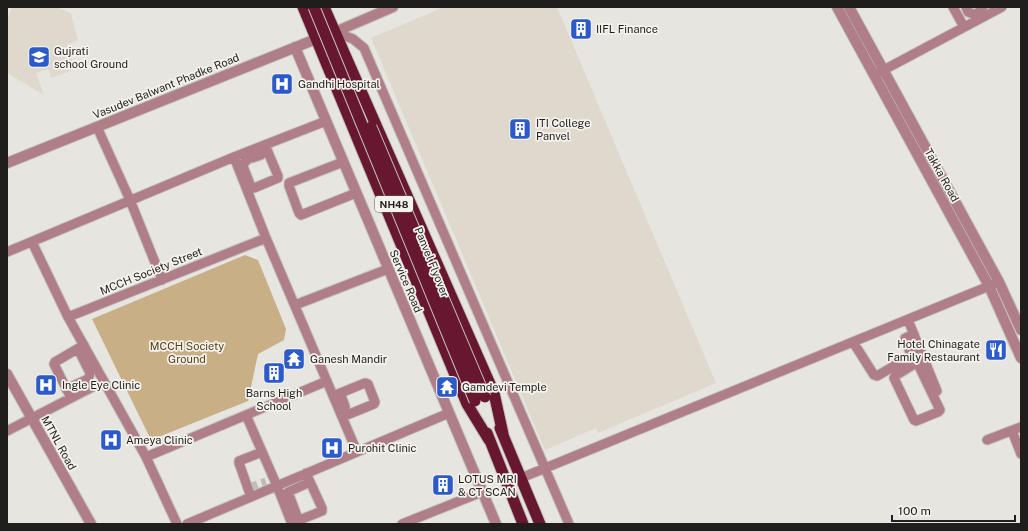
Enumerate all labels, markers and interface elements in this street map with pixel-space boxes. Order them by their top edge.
building icon: IIFL Finance [568,16,594,42]
place label: IIFL Finance [596,23,658,35]
school or university icon: Gujrati school Ground [26,44,52,70]
place label: Gujrati school Ground [54,45,128,70]
street label: Vasudev Balwant Phadke Road [91,51,241,121]
hospital icon: Gandhi Hospital [269,71,295,97]
place label: Gandhi Hospital [298,78,380,90]
building icon: ITI College Panvel [507,116,533,142]
place label: ITI College Panvel [536,117,591,142]
street label: Takka Road [922,146,962,204]
road number: NH48 [375,196,413,212]
street label: Panvel Flyover [413,225,451,299]
street label: MCCH Society Street [98,245,204,297]
street label: Service Road [387,248,425,314]
restaurant icon: Hotel Chinagate Family Restaurant [983,337,1009,363]
place label: Hotel Chinagate Family Restaurant [887,338,980,363]
park label: MCCH Society Ground [150,340,224,365]
temple icon: Ganesh Mandir [281,346,307,372]
place label: Ganesh Mandir [310,353,387,365]
building icon: Barns High School [261,360,287,386]
hospital icon: Ingle Eye Clinic [33,372,59,398]
temple icon: Gamdevi Temple [434,374,460,400]
place label: Ingle Eye Clinic [62,379,140,391]
place label: Gamdevi Temple [462,381,547,393]
place label: Barns High School [246,387,302,412]
street label: MTNL Road [39,414,79,472]
hospital icon: Ameya Clinic [98,427,124,453]
place label: Ameya Clinic [126,434,193,446]
hospital icon: Purohit Clinic [319,435,345,461]
place label: Purohit Clinic [348,442,417,454]
building icon: LOTUS MRI & CT SCAN [430,472,456,498]
place label: LOTUS MRI & CT SCAN [458,473,517,498]
scale bar [892,497,1015,523]
text: 100 m [898,504,931,518]

